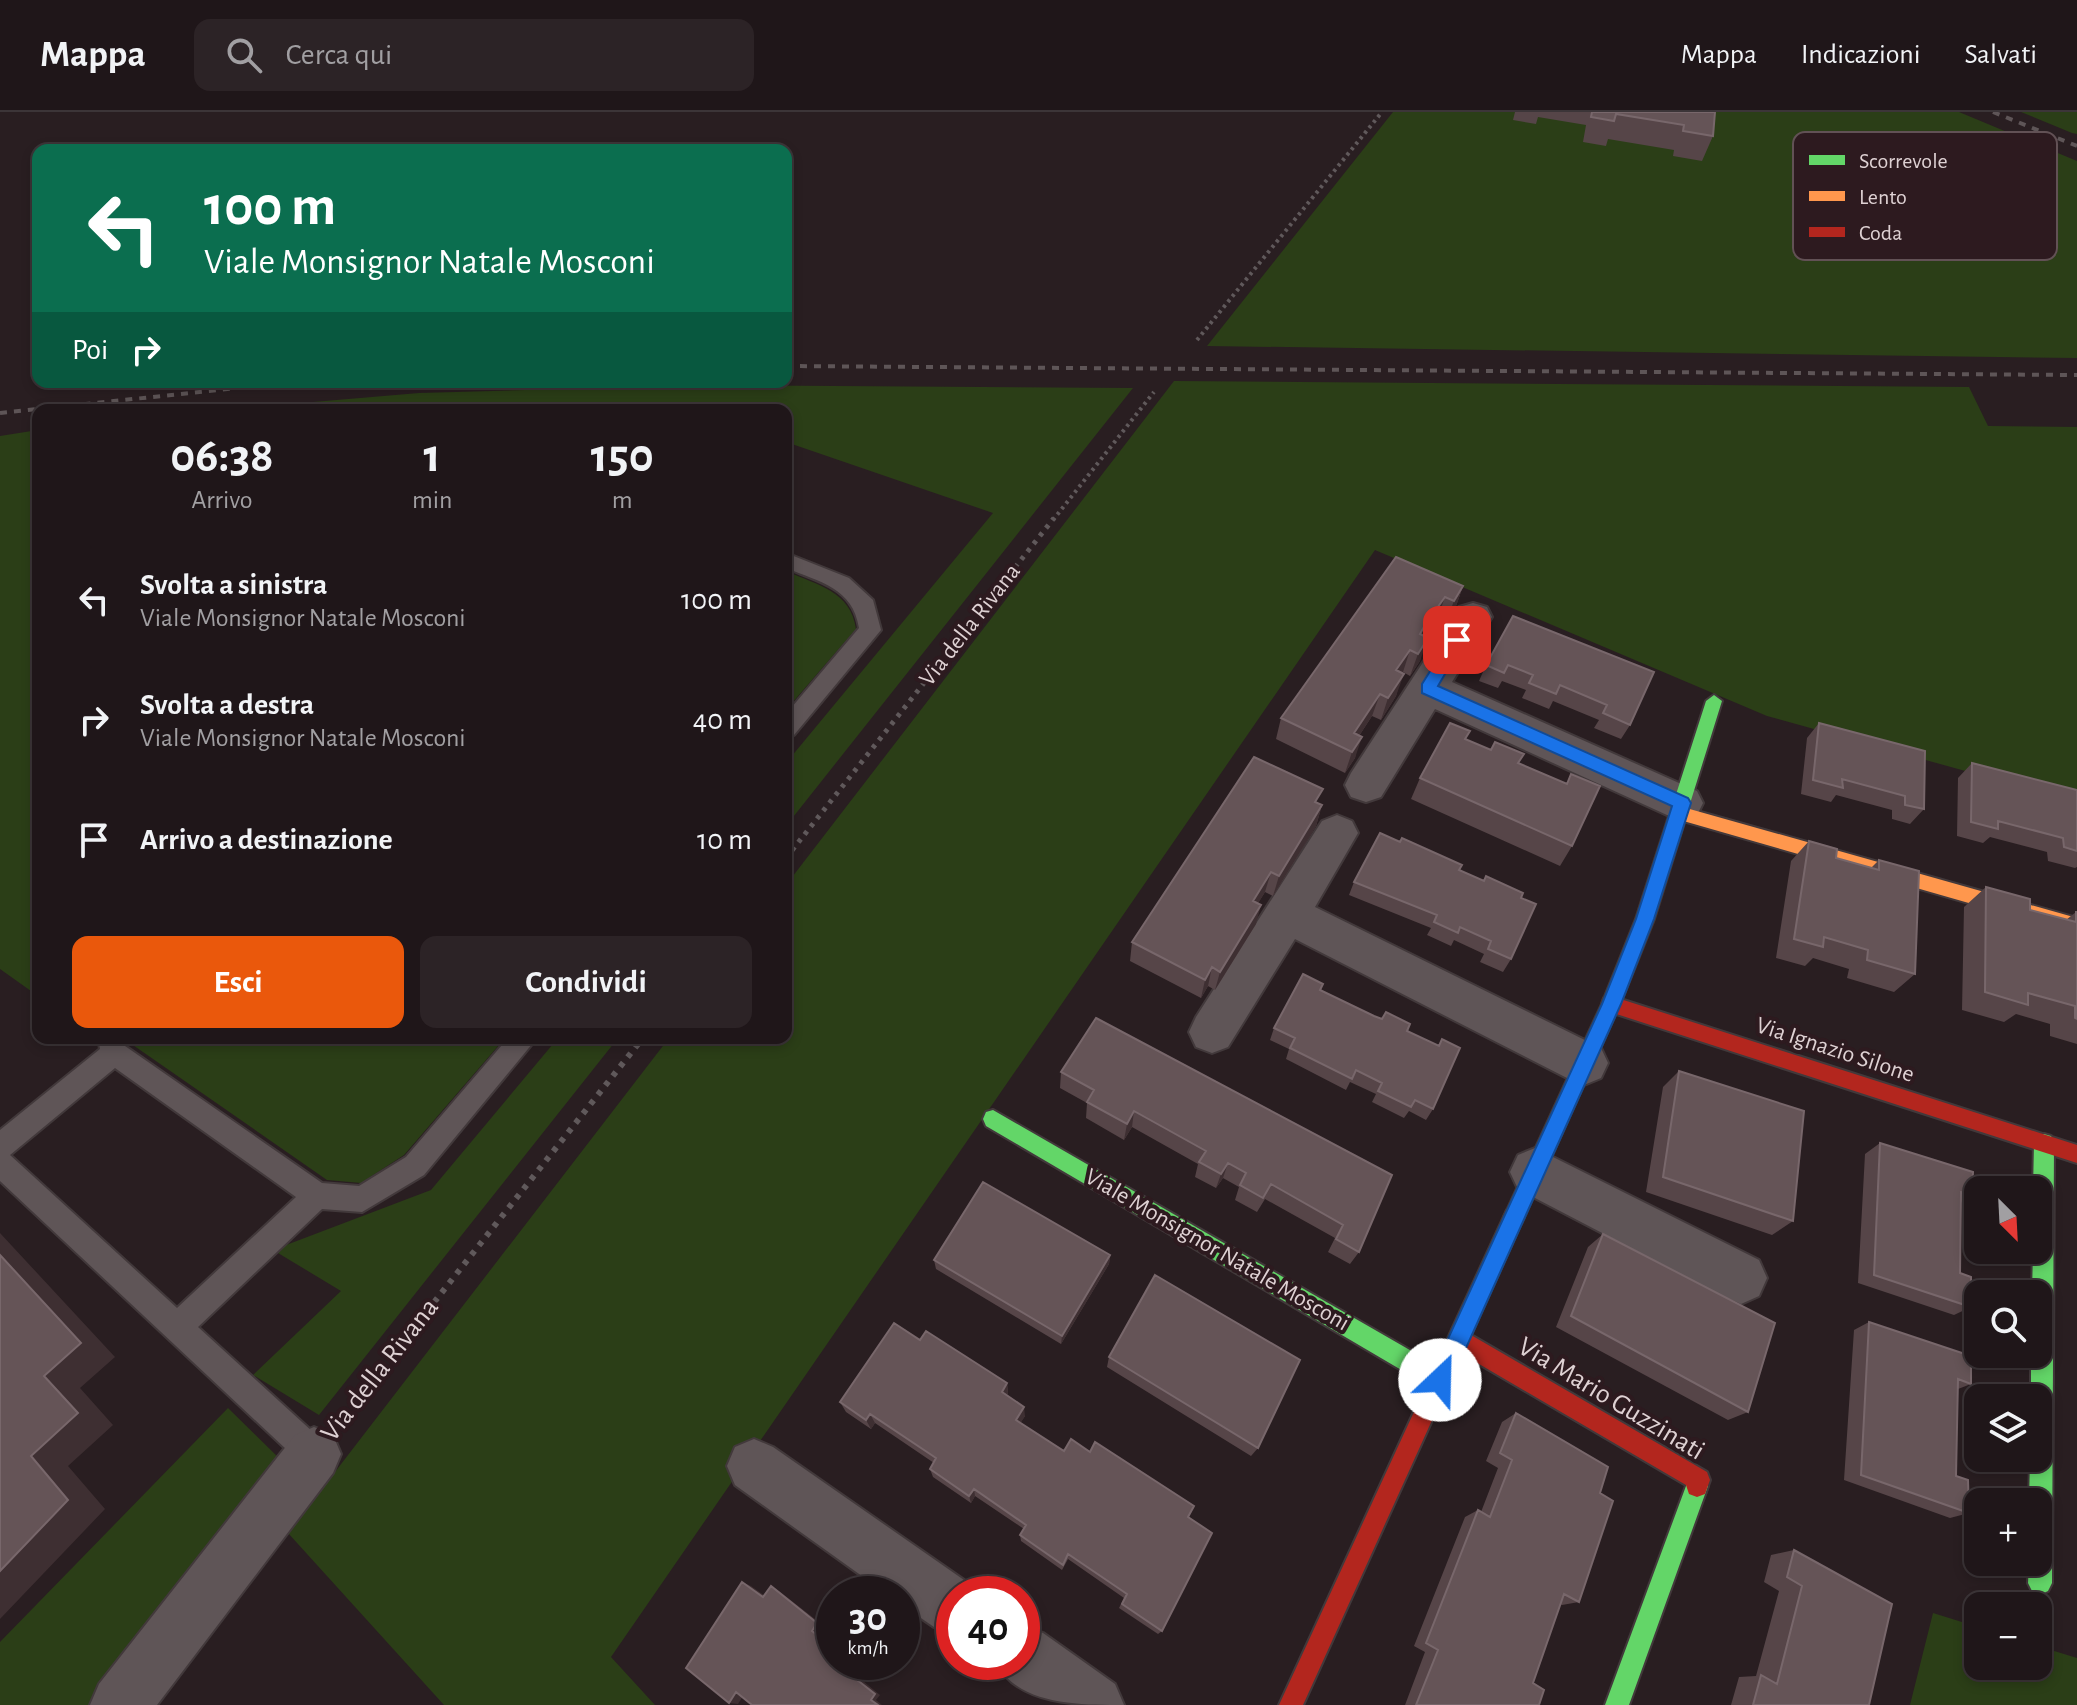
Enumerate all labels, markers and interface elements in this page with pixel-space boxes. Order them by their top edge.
search box [194,19,754,91]
icon: search [222,33,266,77]
text: Mappa [40,36,146,74]
text: Cerca qui [286,40,392,70]
text: Mappa [1681,41,1757,69]
text: Indicazioni [1801,41,1920,69]
text: Salvati [1964,41,2037,69]
legend [1793,132,2057,260]
text: Scorrevole [1859,150,1948,172]
icon: left [72,176,176,280]
text: 100 m [204,179,336,235]
text: Lento [1859,186,1907,208]
text: Coda [1859,222,1902,244]
text: Viale Monsignor Natale Mosconi [204,244,655,280]
icon: right [124,328,168,372]
text: Poi [72,335,108,365]
text: 06:38 [170,433,274,481]
text: 1 [424,433,441,481]
text: 150 [591,433,654,481]
text: Arrivo [191,487,253,513]
text: min [412,487,453,513]
text: m [612,487,633,513]
street label: Via della Rivana [915,559,1025,691]
text: Svolta a sinistra [140,570,327,600]
icon: left [72,578,116,622]
text: 100 m [681,585,752,615]
text: Viale Monsignor Natale Mosconi [140,605,466,631]
pin [1423,606,1491,674]
icon: arrive [1435,618,1479,662]
text: Svolta a destra [140,690,314,720]
icon: right [72,698,116,742]
text: 40 m [693,705,752,735]
text: Viale Monsignor Natale Mosconi [140,725,466,751]
icon: arrive [72,818,116,862]
text: Arrivo a destinazione [140,825,393,855]
text: 10 m [697,825,752,855]
button: Esci [72,936,404,1028]
button: Condividi [420,936,752,1028]
street label: Via Ignazio Silone [1753,1013,1917,1087]
street label: Viale Monsignor Natale Mosconi [1081,1164,1353,1336]
north arrow [1964,1176,2052,1264]
map controls [1964,1176,2052,1680]
button: search [1964,1280,2052,1368]
street label: Via della Rivana [316,1293,444,1447]
street label: Via Mario Guzzinati [1513,1332,1709,1466]
position arrow [1398,1338,1482,1422]
button: layers [1964,1384,2052,1472]
button: + [1964,1488,2052,1576]
speed limit sign: 40 [936,1576,1040,1680]
button: − [1964,1592,2052,1680]
text: 30 [849,1598,887,1638]
text: km/h [847,1638,889,1658]

